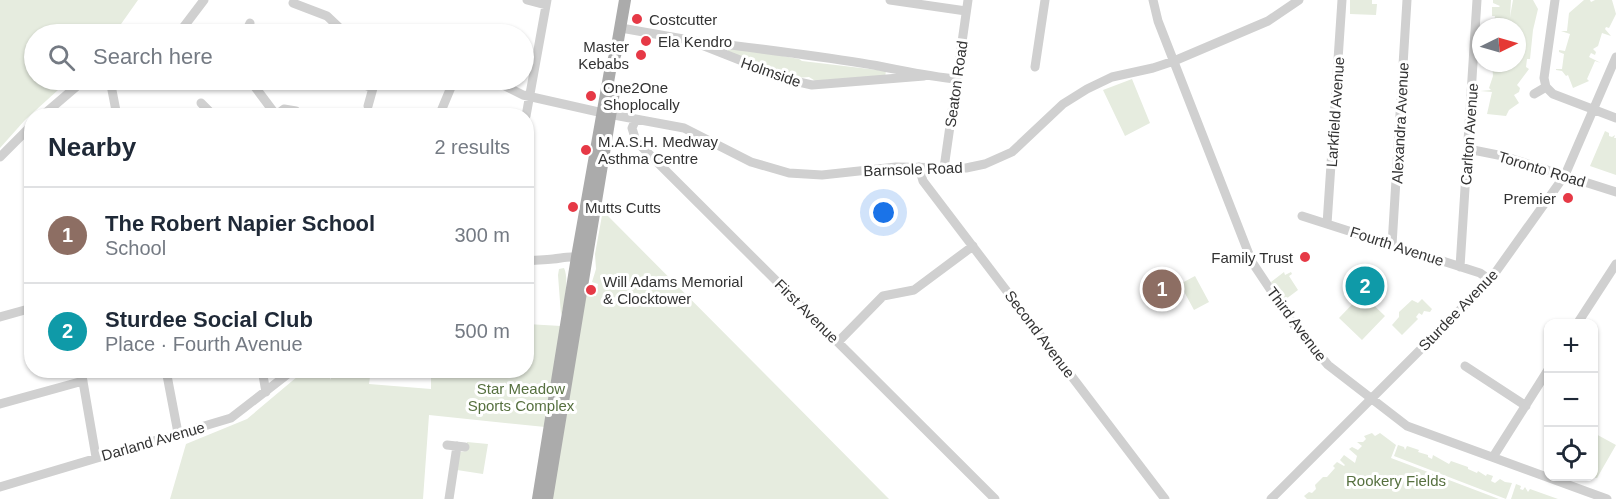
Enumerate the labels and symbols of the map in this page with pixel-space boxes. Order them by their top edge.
place label: Costcutter [649,11,717,28]
marker: Costcutter [630,12,644,26]
north arrow [1472,18,1526,72]
place label: Ela Kendro [658,33,732,50]
marker: Ela Kendro [639,34,653,48]
place label: Master Kebabs [578,38,629,72]
street label: Seaton Road [941,39,971,129]
marker: Master Kebabs [634,48,648,62]
street label: Holmside [739,54,803,90]
street label: Larkfield Avenue [1323,56,1347,168]
street label: Alexandra Avenue [1388,62,1412,184]
place label: One2One Shoplocally [603,79,680,113]
street label: Carlton Avenue [1457,82,1481,186]
marker: One2One Shoplocally [584,89,598,103]
place label: M.A.S.H. Medway Asthma Centre [598,133,719,167]
marker: M.A.S.H. Medway Asthma Centre [579,143,593,157]
street label: Toronto Road [1496,148,1588,190]
street label: Barnsole Road [863,159,963,179]
place label: Premier [1503,190,1556,207]
marker: Premier [1561,191,1575,205]
your location [869,198,898,227]
place label: Mutts Cutts [585,199,661,216]
marker: Mutts Cutts [566,200,580,214]
street label: Fourth Avenue [1348,223,1446,269]
place label: Family Trust [1211,249,1294,266]
marker: Family Trust [1298,250,1312,264]
pin: 2 [1346,264,1384,308]
pin: 1 [1142,266,1182,312]
street label: Sturdee Avenue [1415,266,1501,354]
place label: Will Adams Memorial & Clocktower [603,273,743,307]
street label: First Avenue [772,276,842,346]
marker: Will Adams Memorial & Clocktower [584,283,598,297]
street label: Third Avenue [1264,284,1330,364]
street label: Second Avenue [1002,287,1078,381]
park label: Star Meadow Sports Complex [468,380,575,414]
street label: Darland Avenue [99,418,207,464]
park label: Rookery Fields [1346,472,1446,489]

